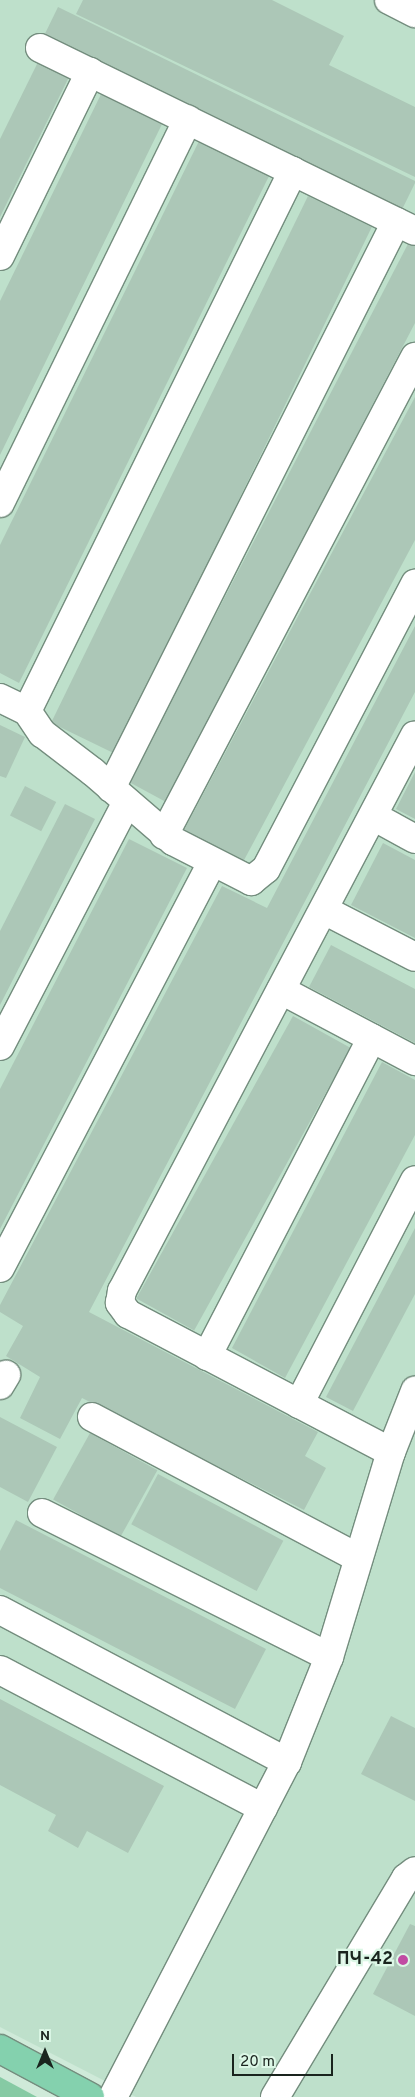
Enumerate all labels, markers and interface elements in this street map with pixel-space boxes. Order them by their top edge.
place label: ПЧ-42 [337,1949,393,1971]
marker: ПЧ-42 [397,1954,409,1966]
north arrow [20,2027,70,2077]
text: N [40,2028,50,2045]
scale bar [235,2044,336,2076]
text: 20 m [240,2053,275,2072]

